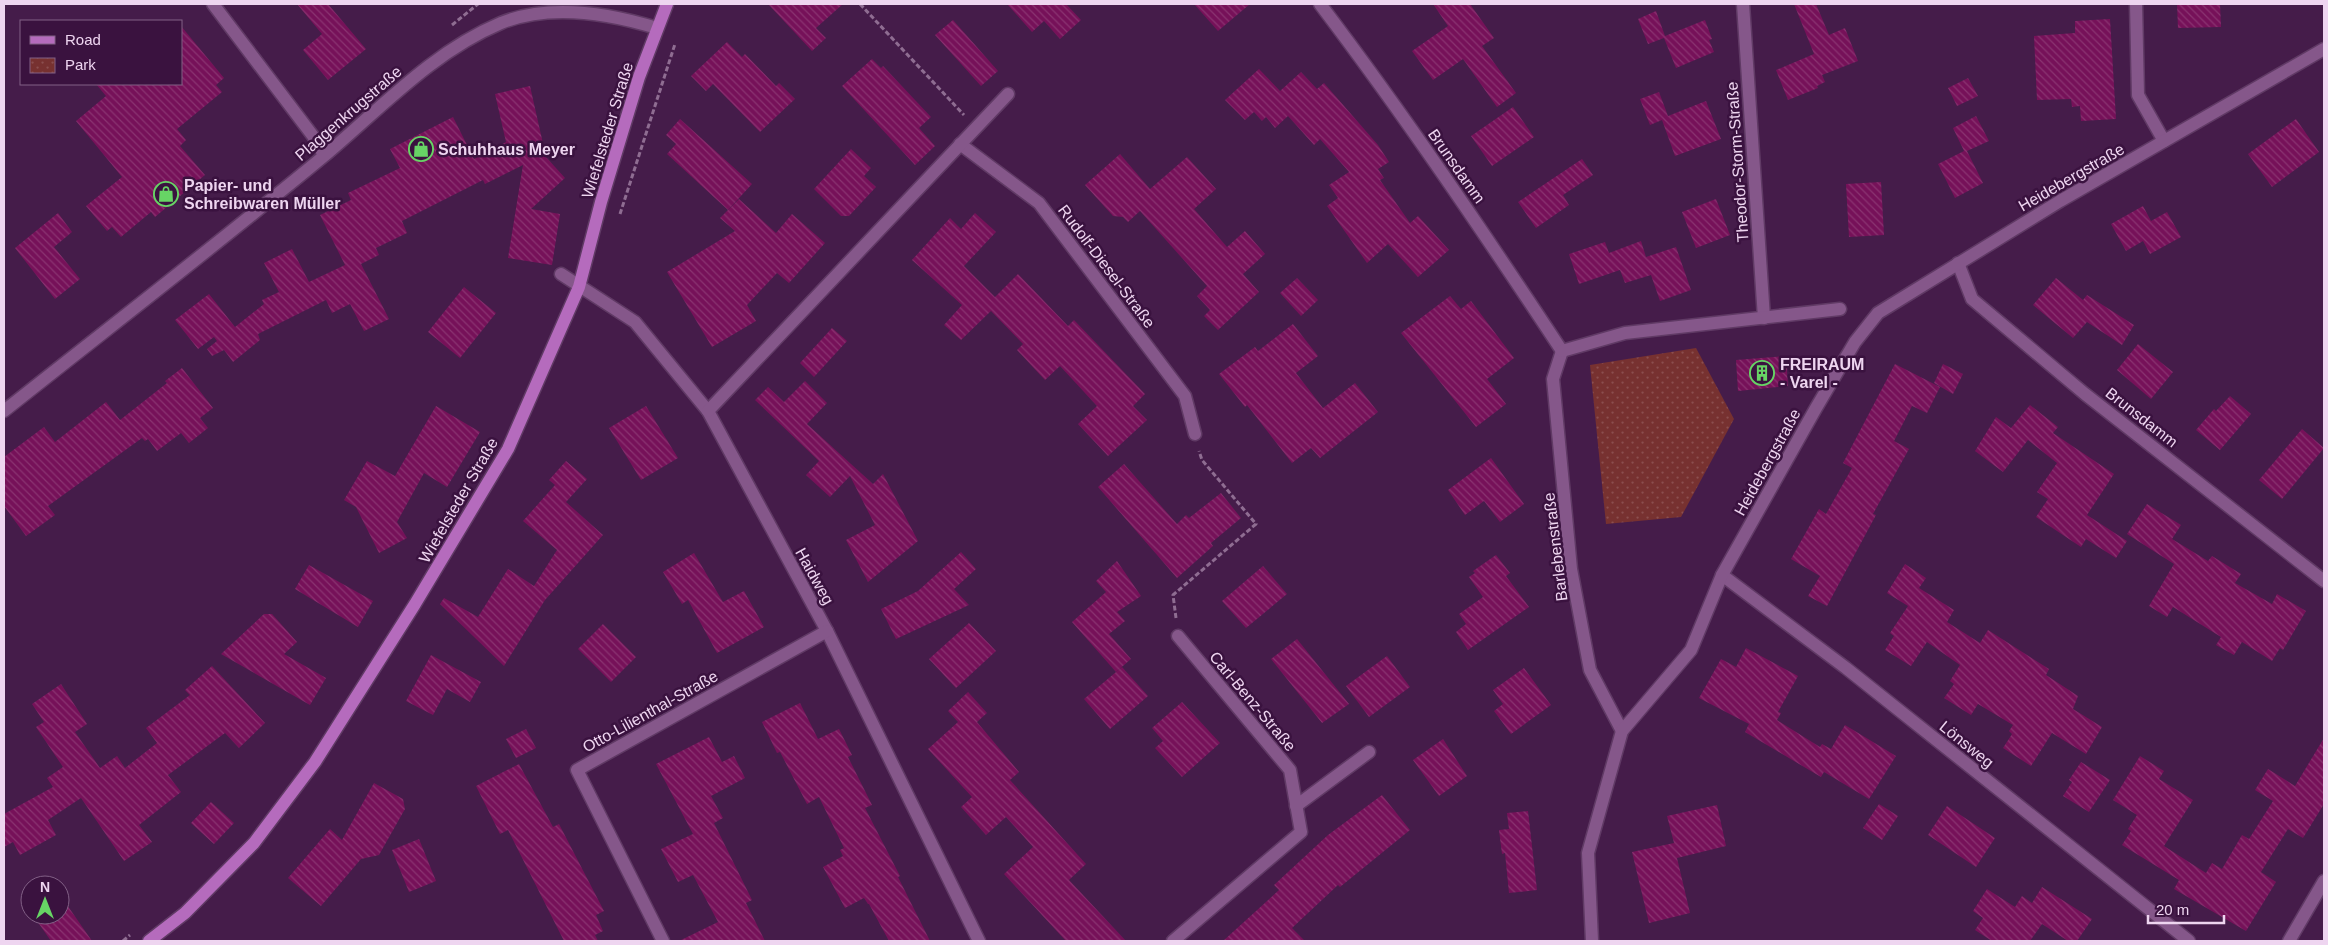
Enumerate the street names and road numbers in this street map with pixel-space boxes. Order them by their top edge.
street label: Wiefelsteder Straße [579,60,636,200]
street label: Plaggenkrugstraße [292,63,405,164]
street label: Theodor-Storm-Straße [1723,81,1752,243]
street label: Brunsdamm [1425,126,1488,206]
street label: Heidebergstraße [2015,140,2127,215]
street label: Rudolf-Diesel-Straße [1055,202,1158,331]
street label: Brunsdamm [2102,384,2181,451]
street label: Heidebergstraße [1731,406,1804,518]
street label: Wiefelsteder Straße [416,435,501,566]
street label: Barlebenstraße [1540,492,1571,602]
street label: Haidweg [792,545,837,608]
street label: Carl-Benz-Straße [1206,648,1299,755]
street label: Otto-Lilienthal-Straße [580,667,721,756]
street label: Lönsweg [1936,718,1997,771]

